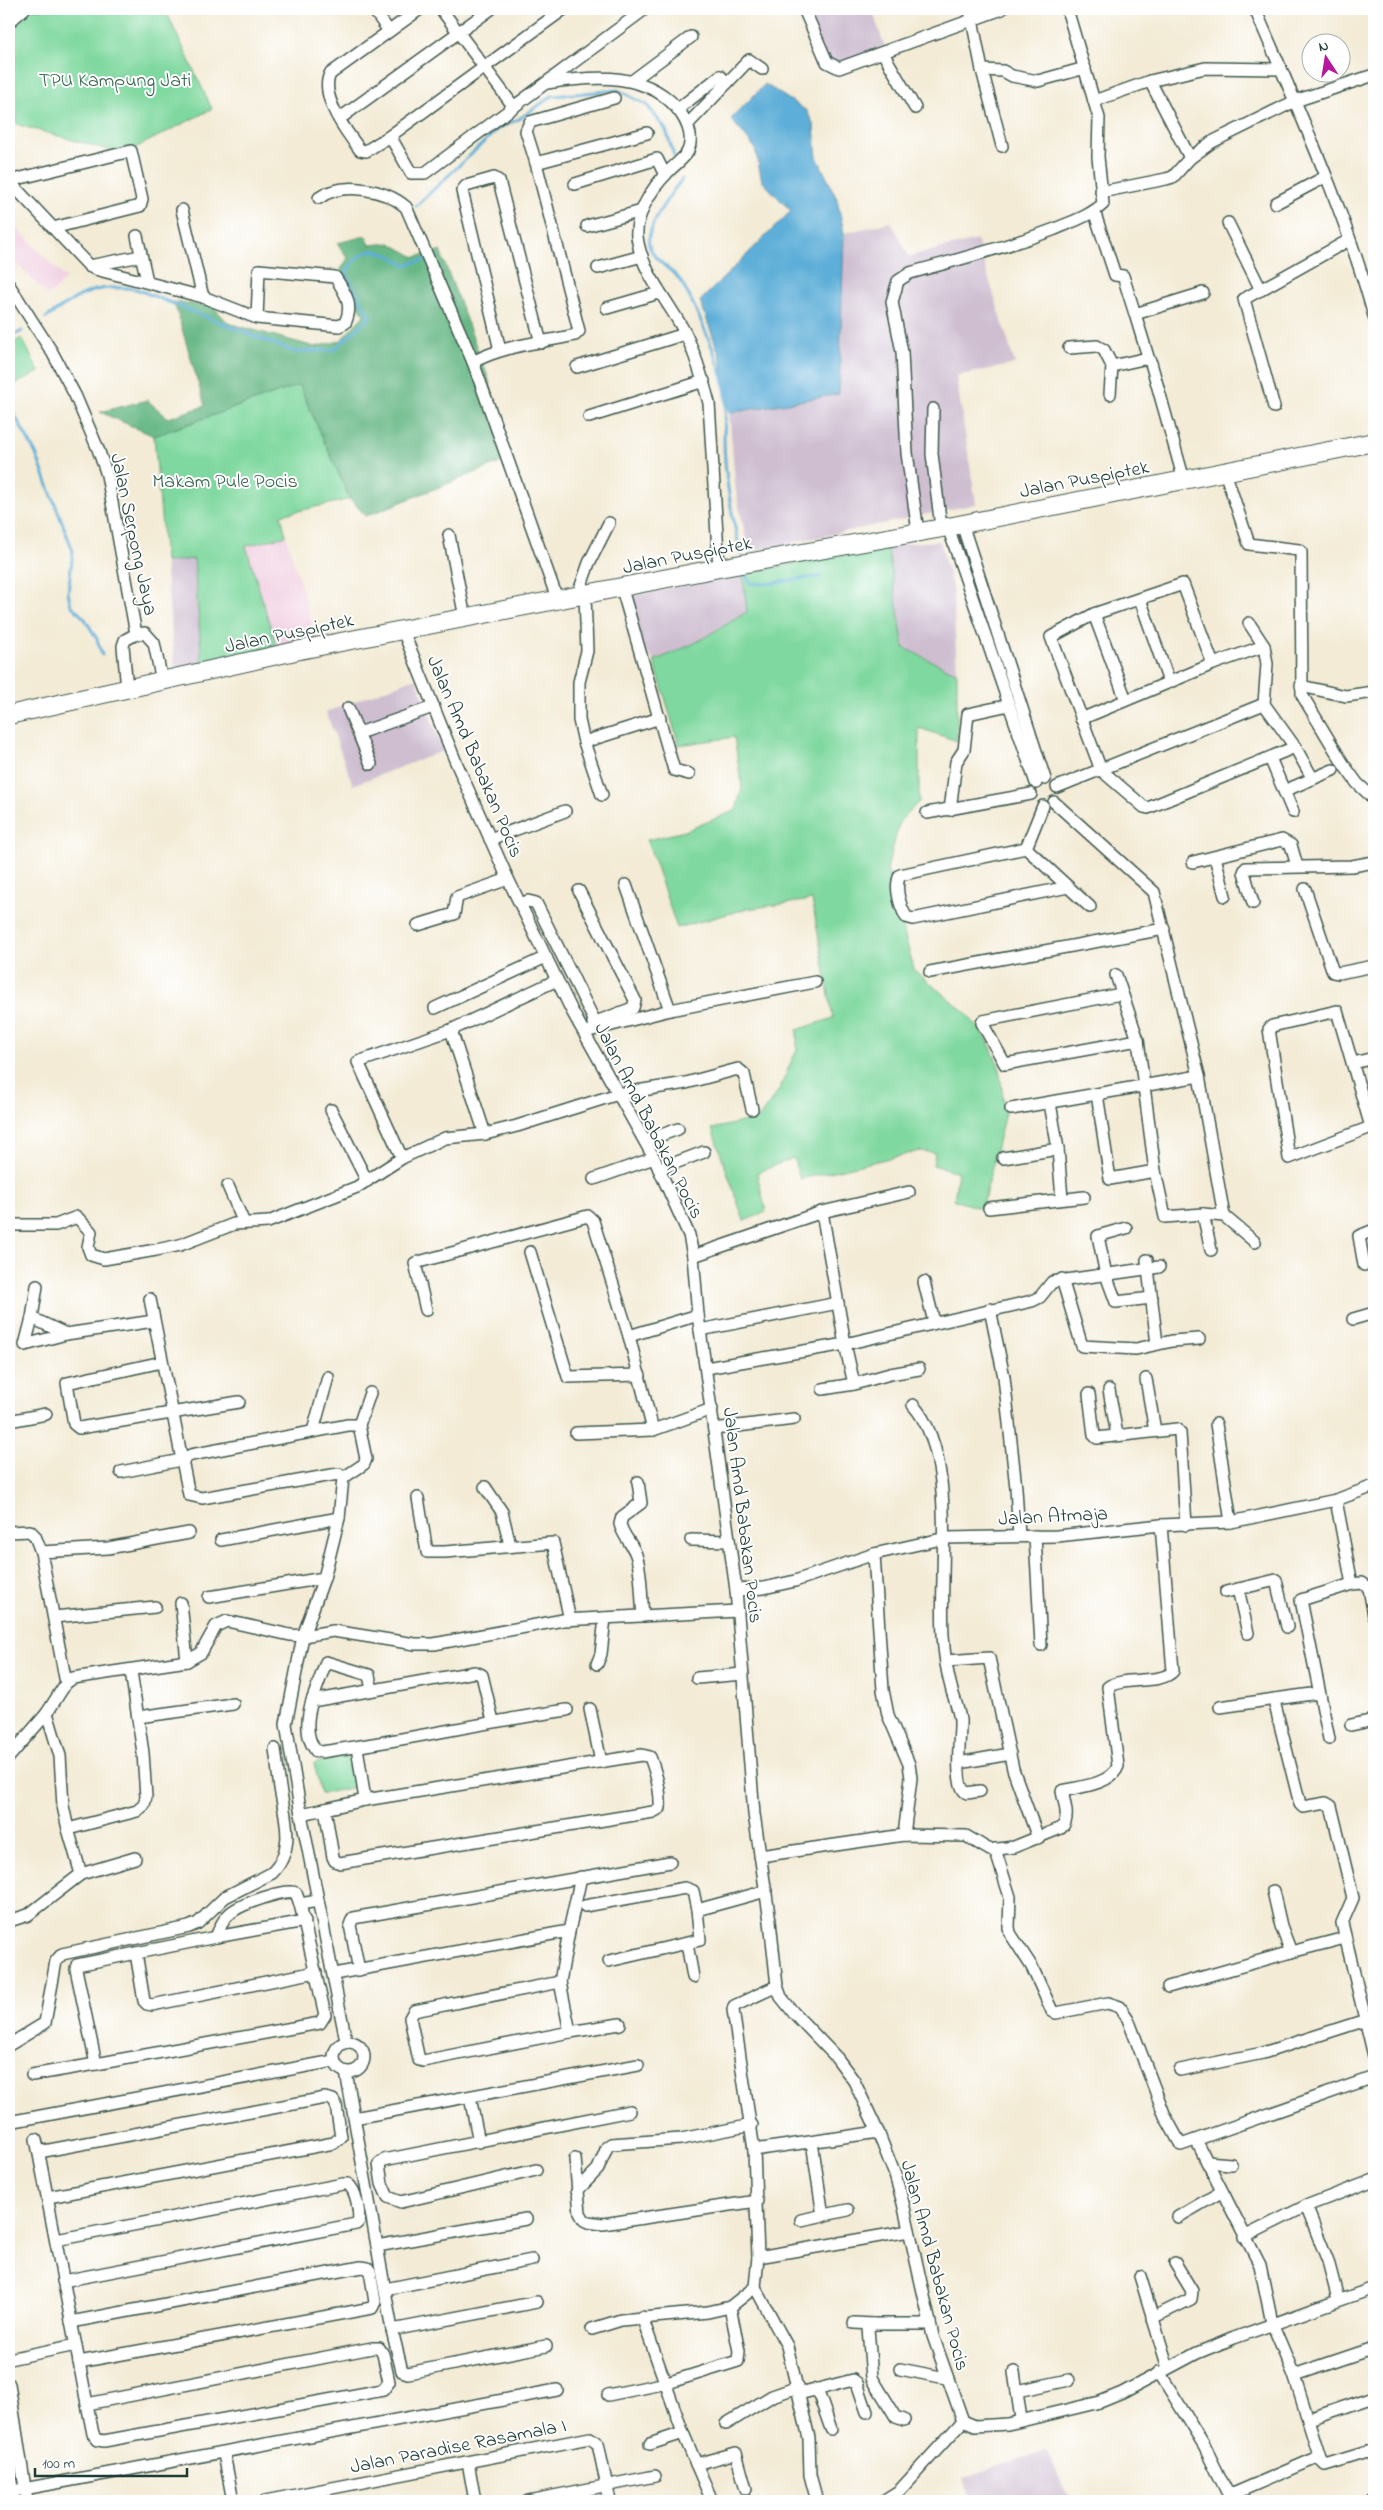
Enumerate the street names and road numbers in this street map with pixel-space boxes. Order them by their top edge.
street label: Jalan Serpong Jaya [100,451,164,619]
street label: Jalan Puspiptek [1017,454,1152,507]
street label: Jalan Puspiptek [620,530,755,583]
street label: Jalan Puspiptek [222,607,357,662]
street label: Jalan Amd Babakan Pocis [418,651,529,863]
street label: Jalan Amd Babakan Pocis [586,1018,710,1224]
street label: Jalan Amd Babakan Pocis [714,1406,769,1625]
street label: Jalan Atmaja [998,1500,1109,1535]
street label: Jalan Amd Babakan Pocis [891,2157,976,2374]
street label: Jalan Paradise Rasamala I [348,2412,569,2483]

